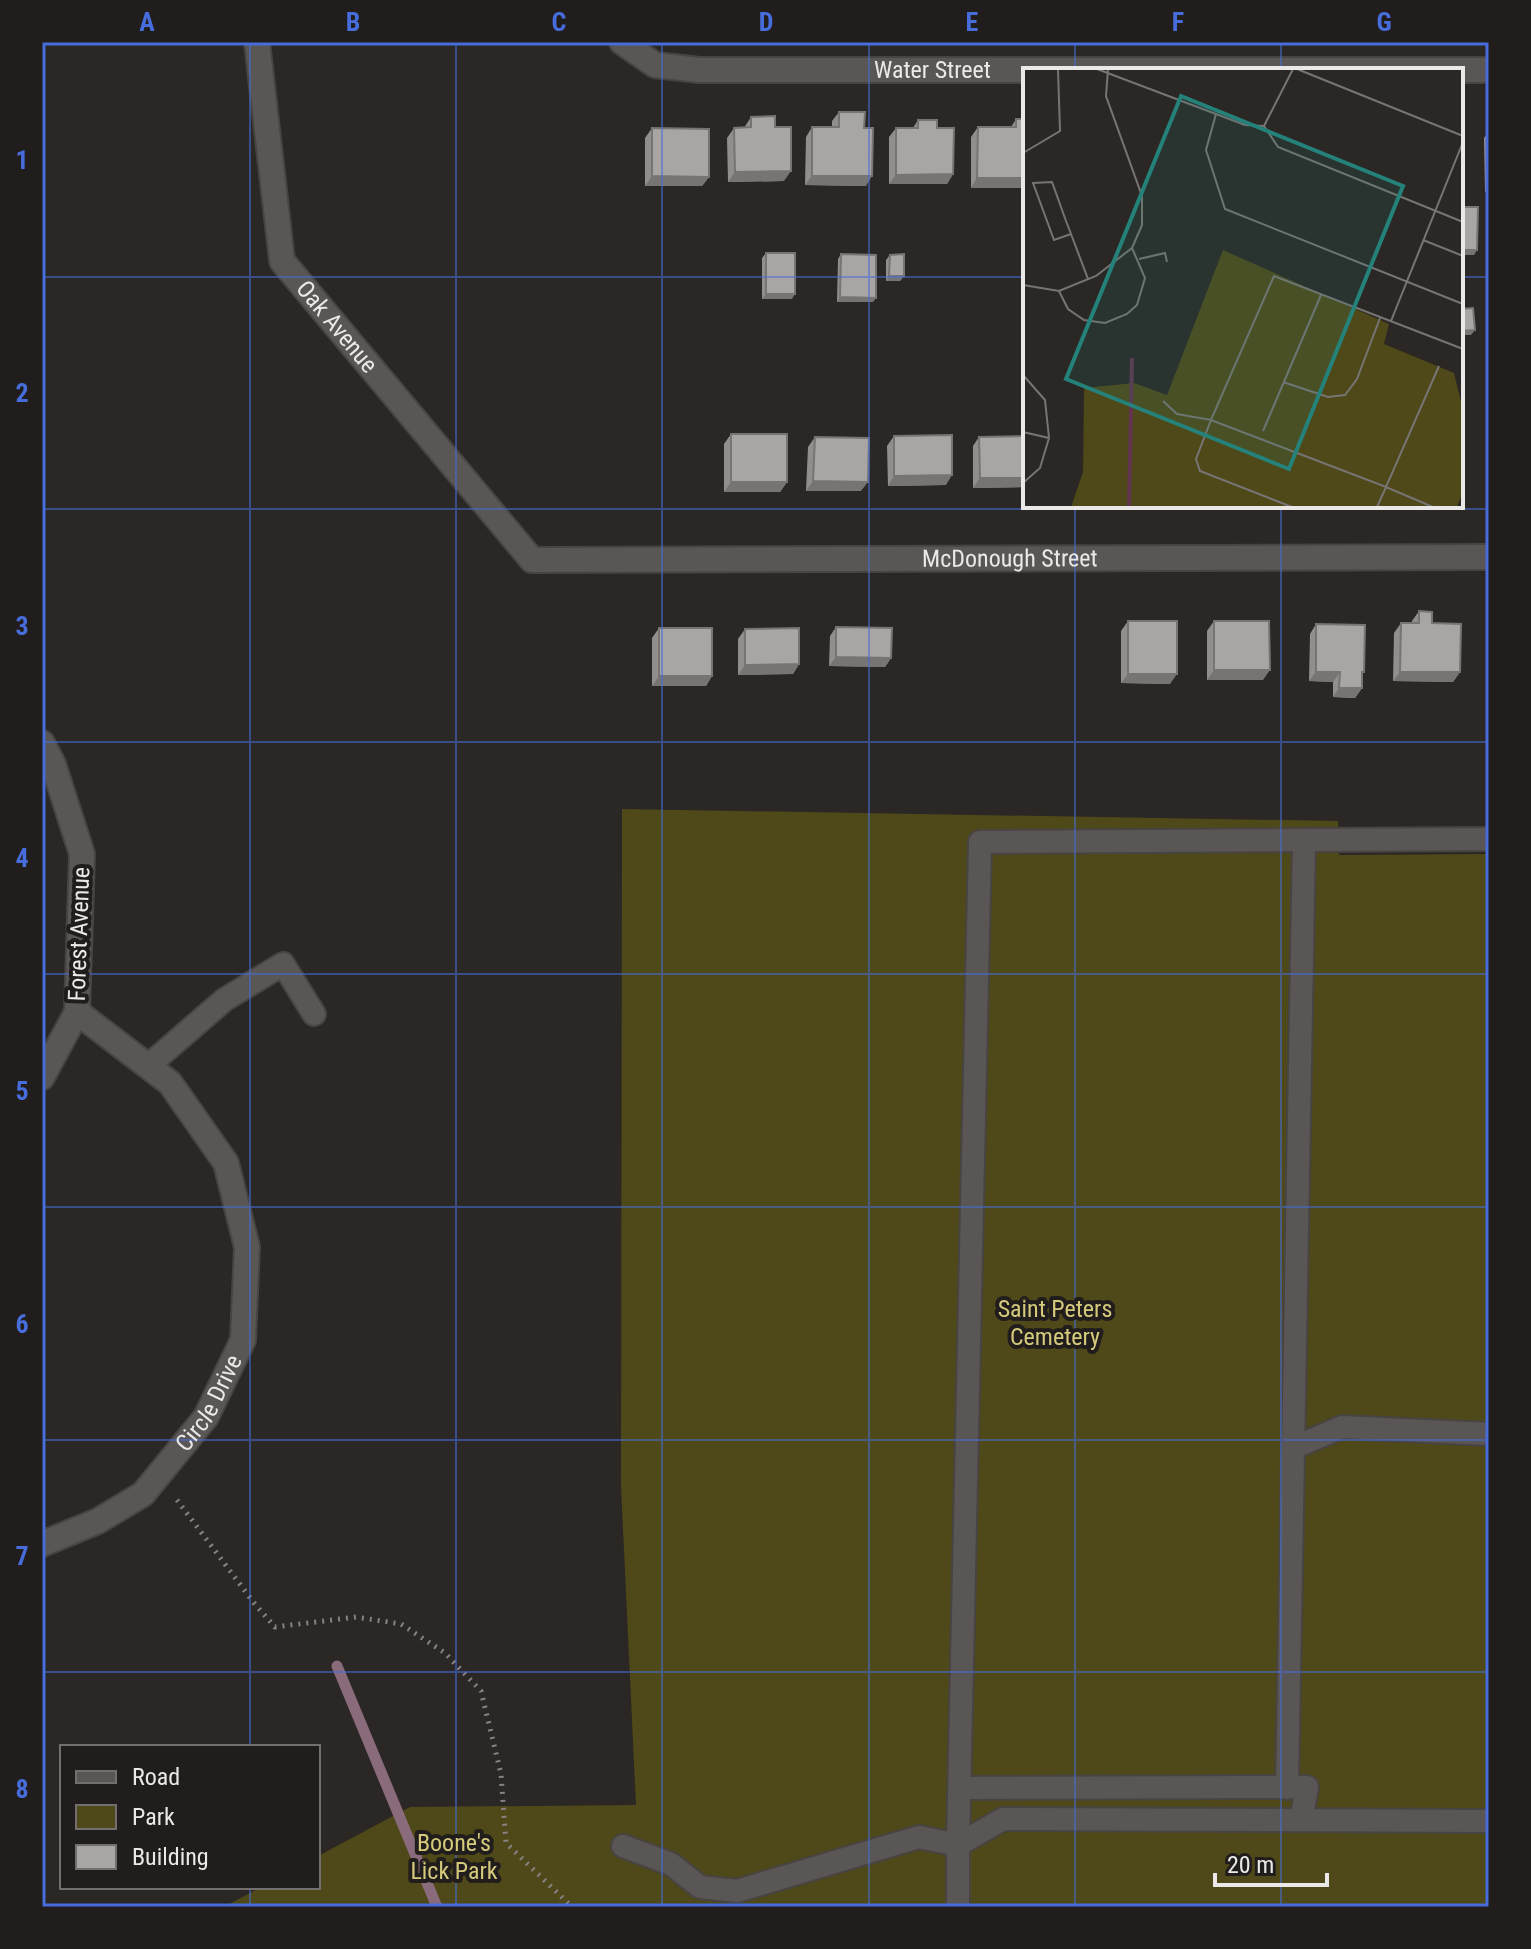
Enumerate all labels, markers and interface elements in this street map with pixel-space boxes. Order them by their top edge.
text: A [139,7,155,37]
text: B [346,7,360,37]
text: C [552,7,567,37]
text: D [759,7,773,37]
text: E [966,7,979,37]
text: F [1172,7,1184,37]
text: G [1376,7,1392,37]
street label: Water Street [874,56,991,84]
inset map [1023,68,1463,508]
text: 1 [15,145,29,175]
street label: Oak Avenue [290,275,383,378]
text: 2 [15,378,29,408]
street label: McDonough Street [922,544,1098,573]
text: 3 [15,611,29,641]
text: 4 [15,843,29,873]
street label: Forest Avenue [63,866,95,1002]
text: 5 [15,1076,29,1106]
park label: Saint Peters Cemetery [998,1295,1112,1351]
text: 6 [15,1309,29,1339]
street label: Circle Drive [170,1350,248,1457]
text: 7 [15,1541,29,1571]
legend [60,1745,320,1889]
text: Road [132,1763,180,1791]
text: 8 [15,1774,29,1804]
text: Park [132,1803,175,1831]
park label: Boone's Lick Park [410,1829,498,1885]
scale bar [1215,1837,1327,1887]
text: Building [132,1843,209,1871]
text: 20 m [1227,1851,1274,1879]

